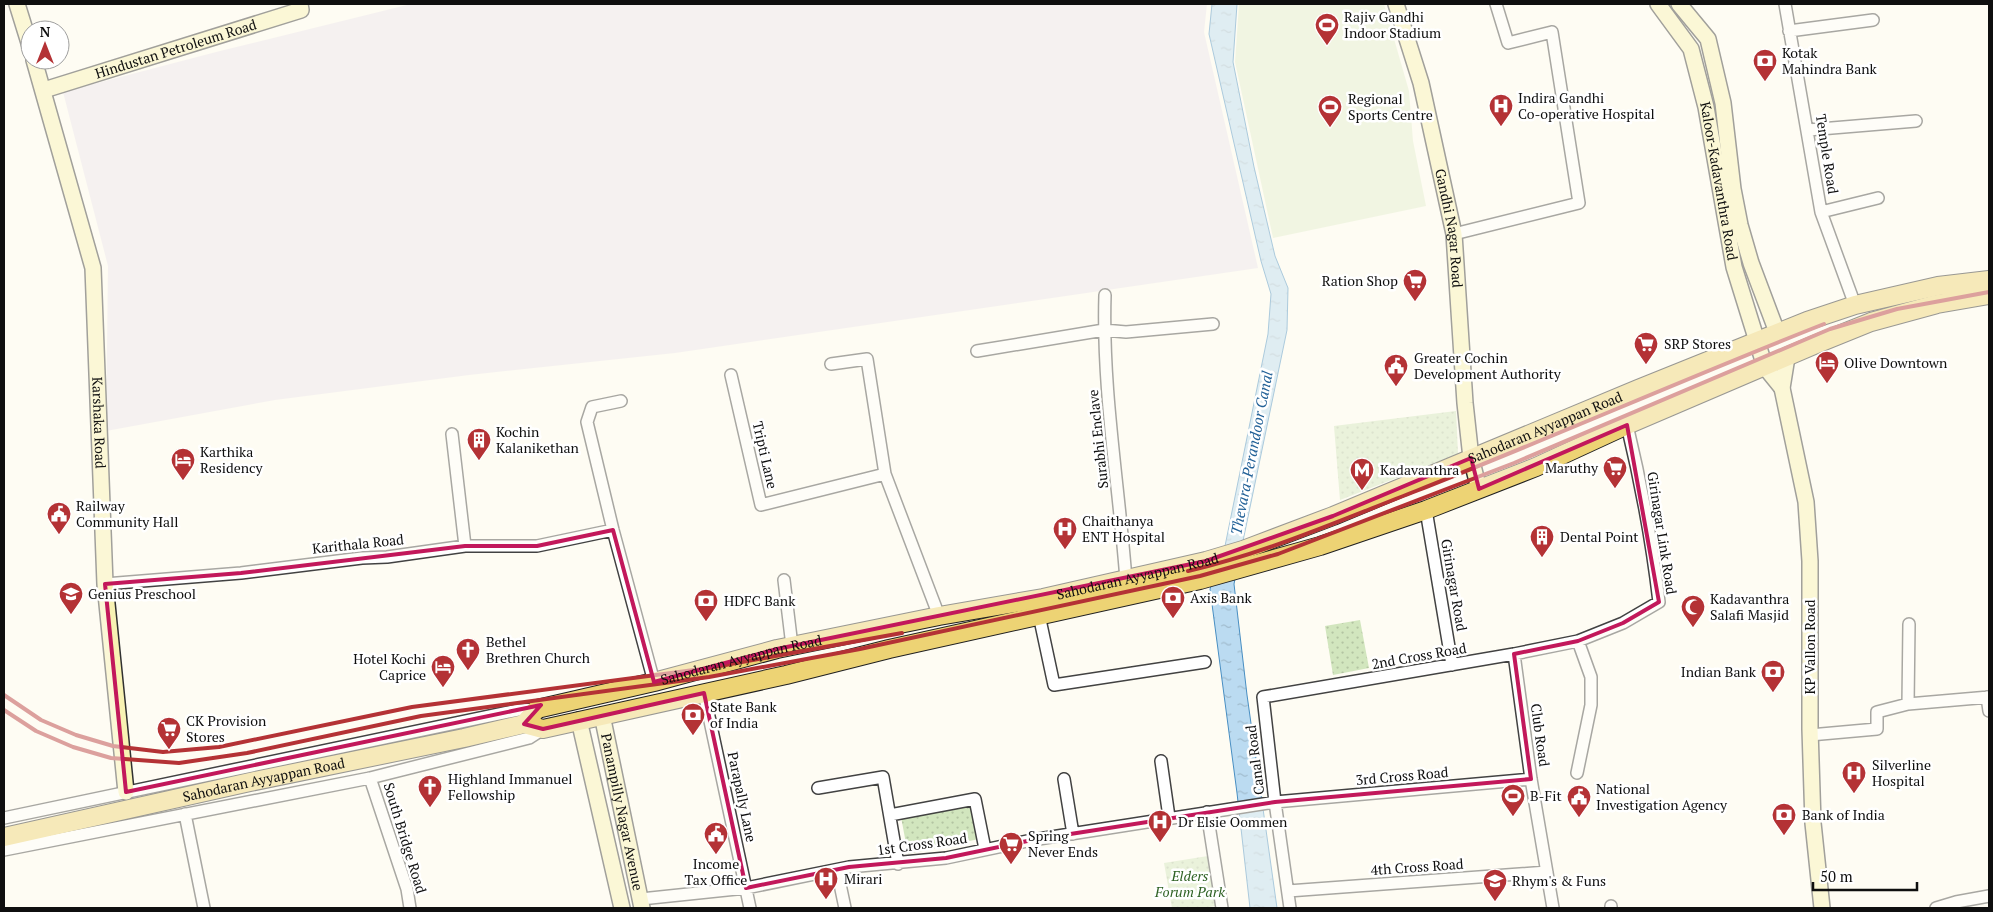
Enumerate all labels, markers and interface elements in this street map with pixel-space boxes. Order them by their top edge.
place label: Rajiv Gandhi Indoor Stadium [1344,7,1441,42]
sports icon: Rajiv Gandhi Indoor Stadium [1314,12,1340,46]
street label: Hindustan Petroleum Road [93,14,259,83]
north arrow [20,20,70,70]
text: N [40,22,51,41]
place label: Kotak Mahindra Bank [1782,43,1878,78]
bank icon: Kotak Mahindra Bank [1752,48,1778,82]
place label: Indira Gandhi Co-operative Hospital [1518,88,1655,123]
place label: Regional Sports Centre [1348,89,1433,124]
hospital icon: Indira Gandhi Co-operative Hospital [1488,93,1514,127]
sports icon: Regional Sports Centre [1317,94,1343,128]
street label: Kaloor-Kadavanthra Road [1696,100,1743,262]
street label: Temple Road [1812,113,1843,195]
street label: Gandhi Nagar Road [1431,167,1467,289]
supermarket icon: Ration Shop [1402,268,1428,302]
place label: Ration Shop [1322,271,1398,290]
supermarket icon: SRP Stores [1633,331,1659,365]
place label: SRP Stores [1664,334,1731,353]
place label: Greater Cochin Development Authority [1414,348,1562,383]
hotel icon: Olive Downtown [1814,350,1840,384]
public building icon: Greater Cochin Development Authority [1383,353,1409,387]
place label: Olive Downtown [1844,353,1948,372]
water label: Thevara-Perandoor Canal [1225,368,1277,537]
street label: Karshaka Road [88,376,111,469]
street label: Sahodaran Ayyappan Road [1465,386,1625,468]
street label: Surabhi Enclave [1083,389,1112,490]
street label: Tripti Lane [749,419,782,490]
place label: Kochin Kalanikethan [496,422,580,457]
building icon: Kochin Kalanikethan [466,427,492,461]
place label: Karthika Residency [200,442,264,477]
hotel icon: Karthika Residency [170,447,196,481]
supermarket icon: Maruthy [1602,455,1628,489]
metro station icon: Kadavanthra [1349,457,1375,491]
place label: Maruthy [1545,458,1599,477]
place label: Kadavanthra [1380,460,1459,479]
street label: Girinagar Link Road [1643,470,1682,596]
place label: Railway Community Hall [76,496,179,531]
public building icon: Railway Community Hall [46,501,72,535]
place label: Chaithanya ENT Hospital [1082,511,1165,546]
hospital icon: Chaithanya ENT Hospital [1052,516,1078,550]
building icon: Dental Point [1529,524,1555,558]
place label: Dental Point [1560,527,1639,546]
street label: Karithala Road [311,529,405,558]
street label: Girinagar Road [1437,537,1472,633]
street label: Sahodaran Ayyappan Road [1055,548,1221,604]
school or university icon: Genius Preschool [58,581,84,615]
place label: Genius Preschool [88,584,196,603]
bank icon: Axis Bank [1160,585,1186,619]
bank icon: HDFC Bank [693,588,719,622]
place label: Axis Bank [1190,588,1253,607]
place label: Kadavanthra Salafi Masjid [1710,589,1789,624]
place label: HDFC Bank [724,591,796,610]
mosque icon: Kadavanthra Salafi Masjid [1680,594,1706,628]
street label: KP Vallon Road [1800,599,1819,695]
street label: Sahodaran Ayyappan Road [658,630,824,689]
place label: Bethel Brethren Church [486,632,590,667]
church icon: Bethel Brethren Church [455,637,481,671]
street label: 2nd Cross Road [1370,638,1468,673]
place label: Hotel Kochi Caprice [353,649,426,684]
hotel icon: Hotel Kochi Caprice [430,654,456,688]
bank icon: Indian Bank [1760,659,1786,693]
place label: Indian Bank [1681,662,1757,681]
place label: State Bank of India [710,697,777,732]
bank icon: State Bank of India [680,702,706,736]
street label: Club Road [1527,702,1554,768]
place label: CK Provision Stores [186,711,267,746]
supermarket icon: CK Provision Stores [156,716,182,750]
street label: Canal Road [1241,724,1268,796]
street label: Panampilly Nagar Avenue [597,731,648,892]
street label: Parapally Lane [724,750,761,844]
street label: Sahodaran Ayyappan Road [181,753,347,806]
place label: Silverline Hospital [1872,755,1931,790]
hospital icon: Silverline Hospital [1841,760,1867,794]
street label: 3rd Cross Road [1355,762,1449,789]
place label: Highland Immanuel Fellowship [448,769,573,804]
church icon: Highland Immanuel Fellowship [417,774,443,808]
place label: National Investigation Agency [1596,779,1728,814]
street label: South Bridge Road [380,780,431,896]
sports icon: B-Fit [1500,783,1526,817]
public building icon: National Investigation Agency [1566,784,1592,818]
place label: B-Fit [1530,786,1562,805]
bank icon: Bank of India [1771,802,1797,836]
place label: Bank of India [1802,805,1885,824]
hospital icon: Dr Elsie Oommen [1147,809,1173,843]
place label: Dr Elsie Oommen [1178,812,1288,831]
public building icon: Income Tax Office [703,821,729,855]
place label: Spring Never Ends [1028,826,1098,861]
street label: 1st Cross Road [876,828,969,859]
supermarket icon: Spring Never Ends [998,831,1024,865]
place label: Income Tax Office [685,854,747,889]
street label: 4th Cross Road [1370,854,1464,879]
scale bar [1813,860,1917,892]
hospital icon: Mirari [813,866,839,900]
park label: Elders Forum Park [1154,866,1225,901]
text: 50 m [1820,866,1853,886]
school or university icon: Rhym's & Funs [1482,868,1508,902]
place label: Mirari [844,869,882,888]
place label: Rhym's & Funs [1512,871,1606,890]

